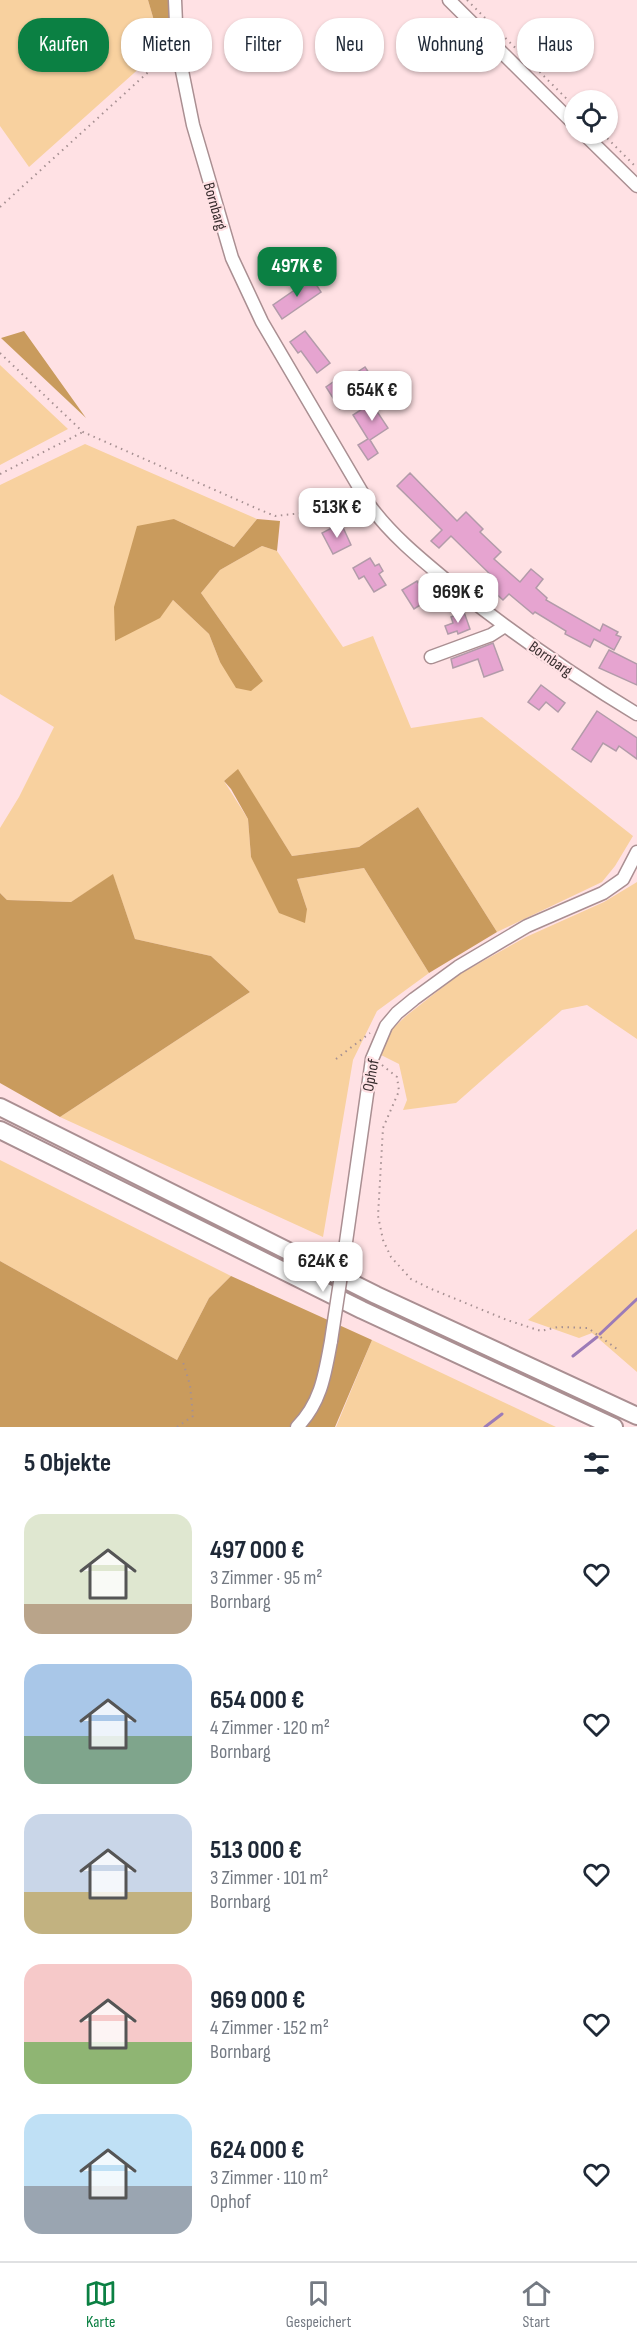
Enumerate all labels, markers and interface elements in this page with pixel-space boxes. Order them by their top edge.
chip: Kaufen [18,18,109,72]
chip: Mieten [121,18,212,72]
chip: Filter [224,18,303,72]
chip: Neu [315,18,384,72]
chip: Wohnung [396,18,505,72]
chip: Haus [517,18,594,72]
map controls [564,90,618,144]
button: locate [564,90,618,144]
street label: Bornbarg [199,180,230,232]
pin: 497K € [248,247,346,298]
text: 497K € [272,254,322,278]
pin: 654K € [323,371,421,422]
text: 654K € [347,378,397,402]
pin: 513K € [288,488,386,539]
text: 513K € [313,495,361,519]
pin: 969K € [409,573,507,624]
text: 969K € [432,580,484,604]
street label: Bornbarg [525,638,575,681]
street label: Ophof [359,1057,384,1093]
pin: 624K € [274,1242,372,1293]
text: 624K € [298,1249,348,1273]
icon: filters [580,1447,613,1480]
text: 5 Objekte [24,1448,111,1479]
text: 497 000 € [210,1535,304,1566]
icon: home [72,1538,144,1610]
icon: heart [580,1558,613,1591]
text: 3 Zimmer · 95 m² [210,1566,323,1590]
text: Bornbarg [210,1590,271,1614]
text: 654 000 € [210,1685,304,1716]
icon: home [72,1688,144,1760]
icon: heart [580,1708,613,1741]
text: 4 Zimmer · 120 m² [210,1716,330,1740]
text: Bornbarg [210,1740,271,1764]
text: 513 000 € [210,1835,302,1866]
icon: home [72,1838,144,1910]
icon: heart [580,1858,613,1891]
text: 3 Zimmer · 101 m² [210,1866,329,1890]
text: Bornbarg [210,1890,271,1914]
text: 969 000 € [210,1985,305,2016]
icon: home [72,1988,144,2060]
icon: heart [580,2008,613,2041]
text: 4 Zimmer · 152 m² [210,2016,329,2040]
text: Bornbarg [210,2040,271,2064]
text: 624 000 € [210,2135,304,2166]
icon: home [72,2138,144,2210]
icon: heart [580,2158,613,2191]
text: 3 Zimmer · 110 m² [210,2166,329,2190]
text: Ophof [210,2190,251,2214]
tab: Karte [84,2277,117,2332]
tab: Gespeichert [286,2277,351,2332]
tab: Start [520,2277,553,2332]

